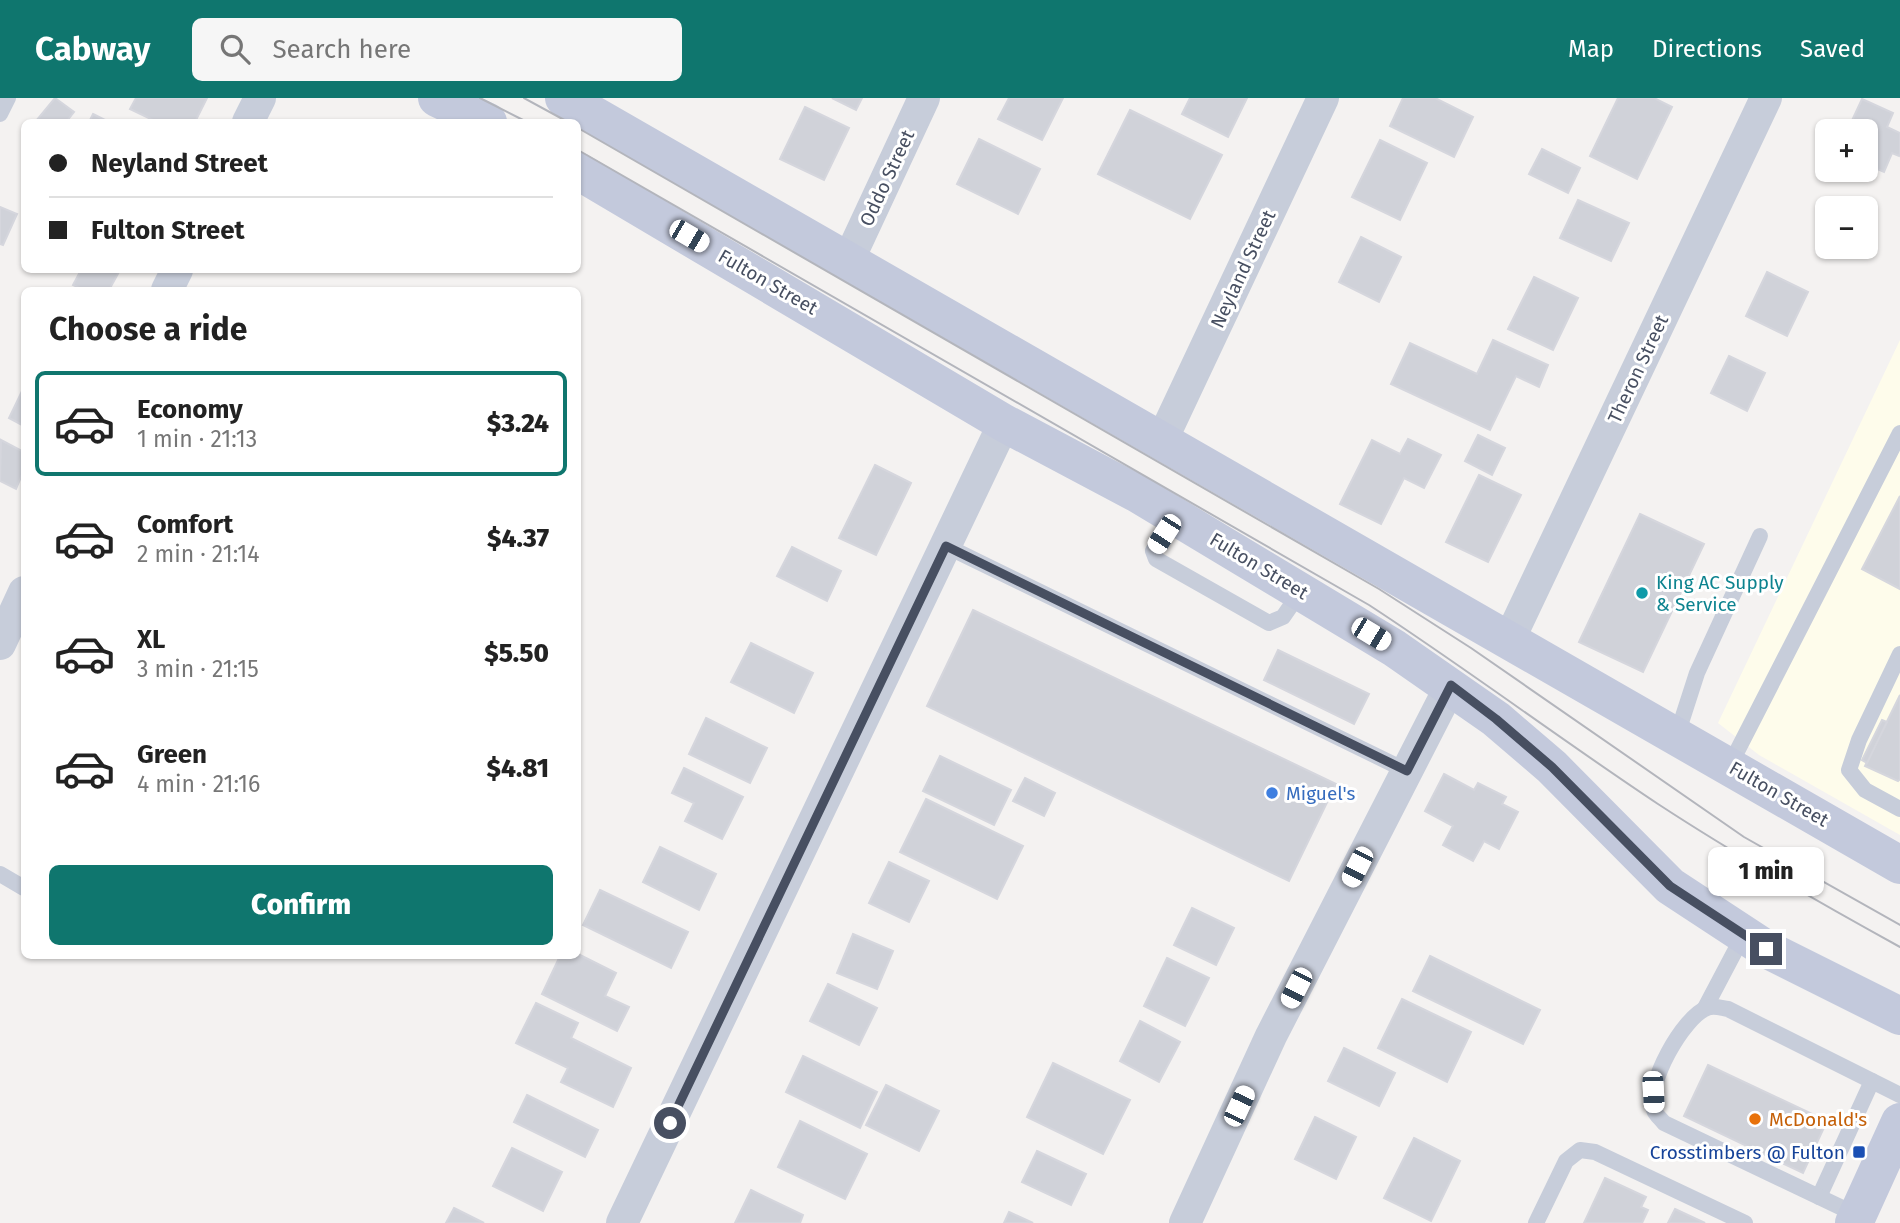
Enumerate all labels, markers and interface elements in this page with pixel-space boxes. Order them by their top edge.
search box [192,18,682,81]
text: Cabway [35,29,150,69]
icon: search [216,30,254,68]
text: Search here [272,34,411,65]
text: Map [1568,35,1614,63]
text: Directions [1652,35,1762,63]
text: Saved [1800,35,1865,63]
map controls [1815,119,1878,259]
button: + [1815,119,1878,182]
street label: Oddo Street [855,126,919,230]
text: Neyland Street [91,148,268,179]
button: − [1815,196,1878,259]
street label: Neyland Street [1206,206,1280,332]
text: Fulton Street [91,215,245,246]
car [666,216,713,256]
street label: Fulton Street [714,244,822,320]
text: Choose a ride [49,310,247,348]
street label: Theron Street [1603,311,1673,427]
icon: car [53,392,116,455]
text: Economy [137,394,243,425]
text: $3.24 [487,408,549,439]
text: 1 min · 21:13 [137,425,257,453]
icon: car [53,507,116,570]
text: Comfort [137,509,233,540]
car [1144,511,1185,557]
text: $4.37 [487,523,549,554]
street label: Fulton Street [1206,528,1312,604]
text: 2 min · 21:14 [137,540,259,568]
place label: King AC Supply & Service [1656,571,1784,616]
marker: King AC Supply & Service [1634,585,1650,601]
car [1348,614,1395,654]
icon: car [53,622,116,685]
text: XL [137,624,165,655]
text: $5.50 [484,638,549,669]
text: 3 min · 21:15 [137,655,259,683]
icon: car [53,737,116,800]
text: Green [137,739,207,770]
text: $4.81 [487,753,549,784]
street label: Fulton Street [1725,756,1833,832]
text: 4 min · 21:16 [137,770,260,798]
place label: Miguel's [1286,782,1355,805]
marker: Miguel's [1264,785,1280,801]
car [1339,844,1376,890]
callout: 1 min [1708,848,1824,896]
text: 1 min [1738,857,1794,885]
button: Confirm [49,865,553,945]
route end [1750,933,1782,965]
car [1278,965,1315,1011]
car [1642,1070,1665,1114]
car [1221,1083,1258,1129]
route start [654,1107,686,1139]
place label: McDonald's [1769,1108,1867,1131]
marker: McDonald's [1747,1111,1763,1127]
place label: Crosstimbers @ Fulton [1650,1141,1845,1164]
marker: Crosstimbers @ Fulton [1851,1144,1867,1160]

